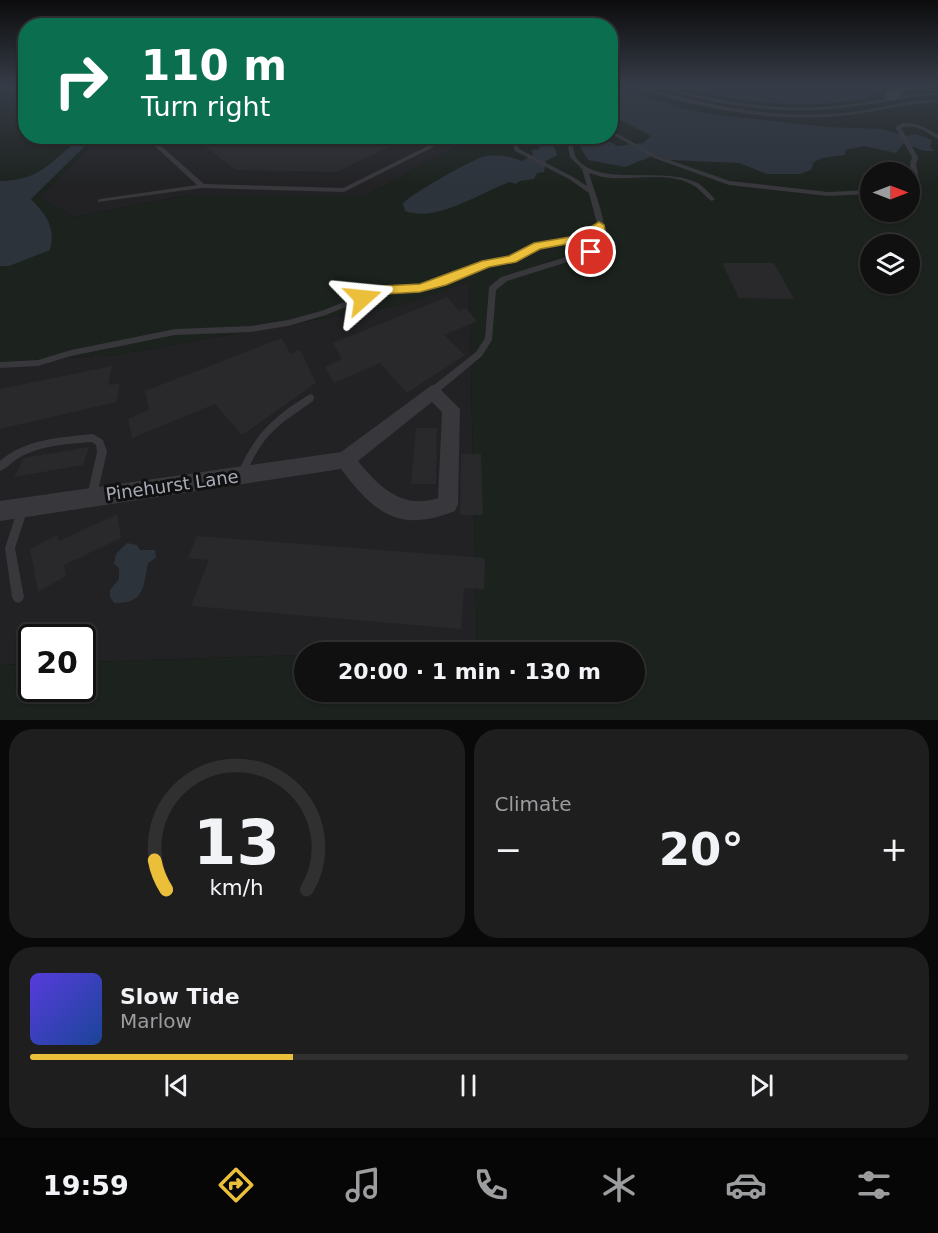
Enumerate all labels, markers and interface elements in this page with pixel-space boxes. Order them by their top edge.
text: 110 m [141,41,287,90]
icon: right [42,42,120,120]
text: Turn right [141,91,270,122]
north arrow [860,162,920,222]
map controls [860,162,920,294]
pin [565,226,616,277]
button: layers [860,234,920,294]
icon: arrive [574,235,607,268]
position arrow [331,266,395,330]
street label: Pinehurst Lane [104,465,240,505]
speed limit sign: 20 [18,624,96,702]
text: 20:00 · 1 min · 130 m [338,659,601,684]
text: Climate [495,792,571,816]
text: 13 [193,806,280,879]
text: 20° [659,823,744,876]
text: − [495,830,522,869]
text: + [880,830,908,869]
text: km/h [210,876,264,901]
text: Slow Tide [120,984,240,1009]
text: Marlow [120,1009,192,1033]
icon: previous [160,1069,193,1102]
icon: pause [452,1069,485,1102]
icon: next [745,1069,778,1102]
icon: directions [215,1164,257,1206]
icon: music [342,1164,384,1206]
icon: phone [470,1164,512,1206]
icon: climate [598,1164,640,1206]
icon: car [725,1164,767,1206]
icon: filters [853,1164,895,1206]
text: 19:59 [43,1170,129,1201]

